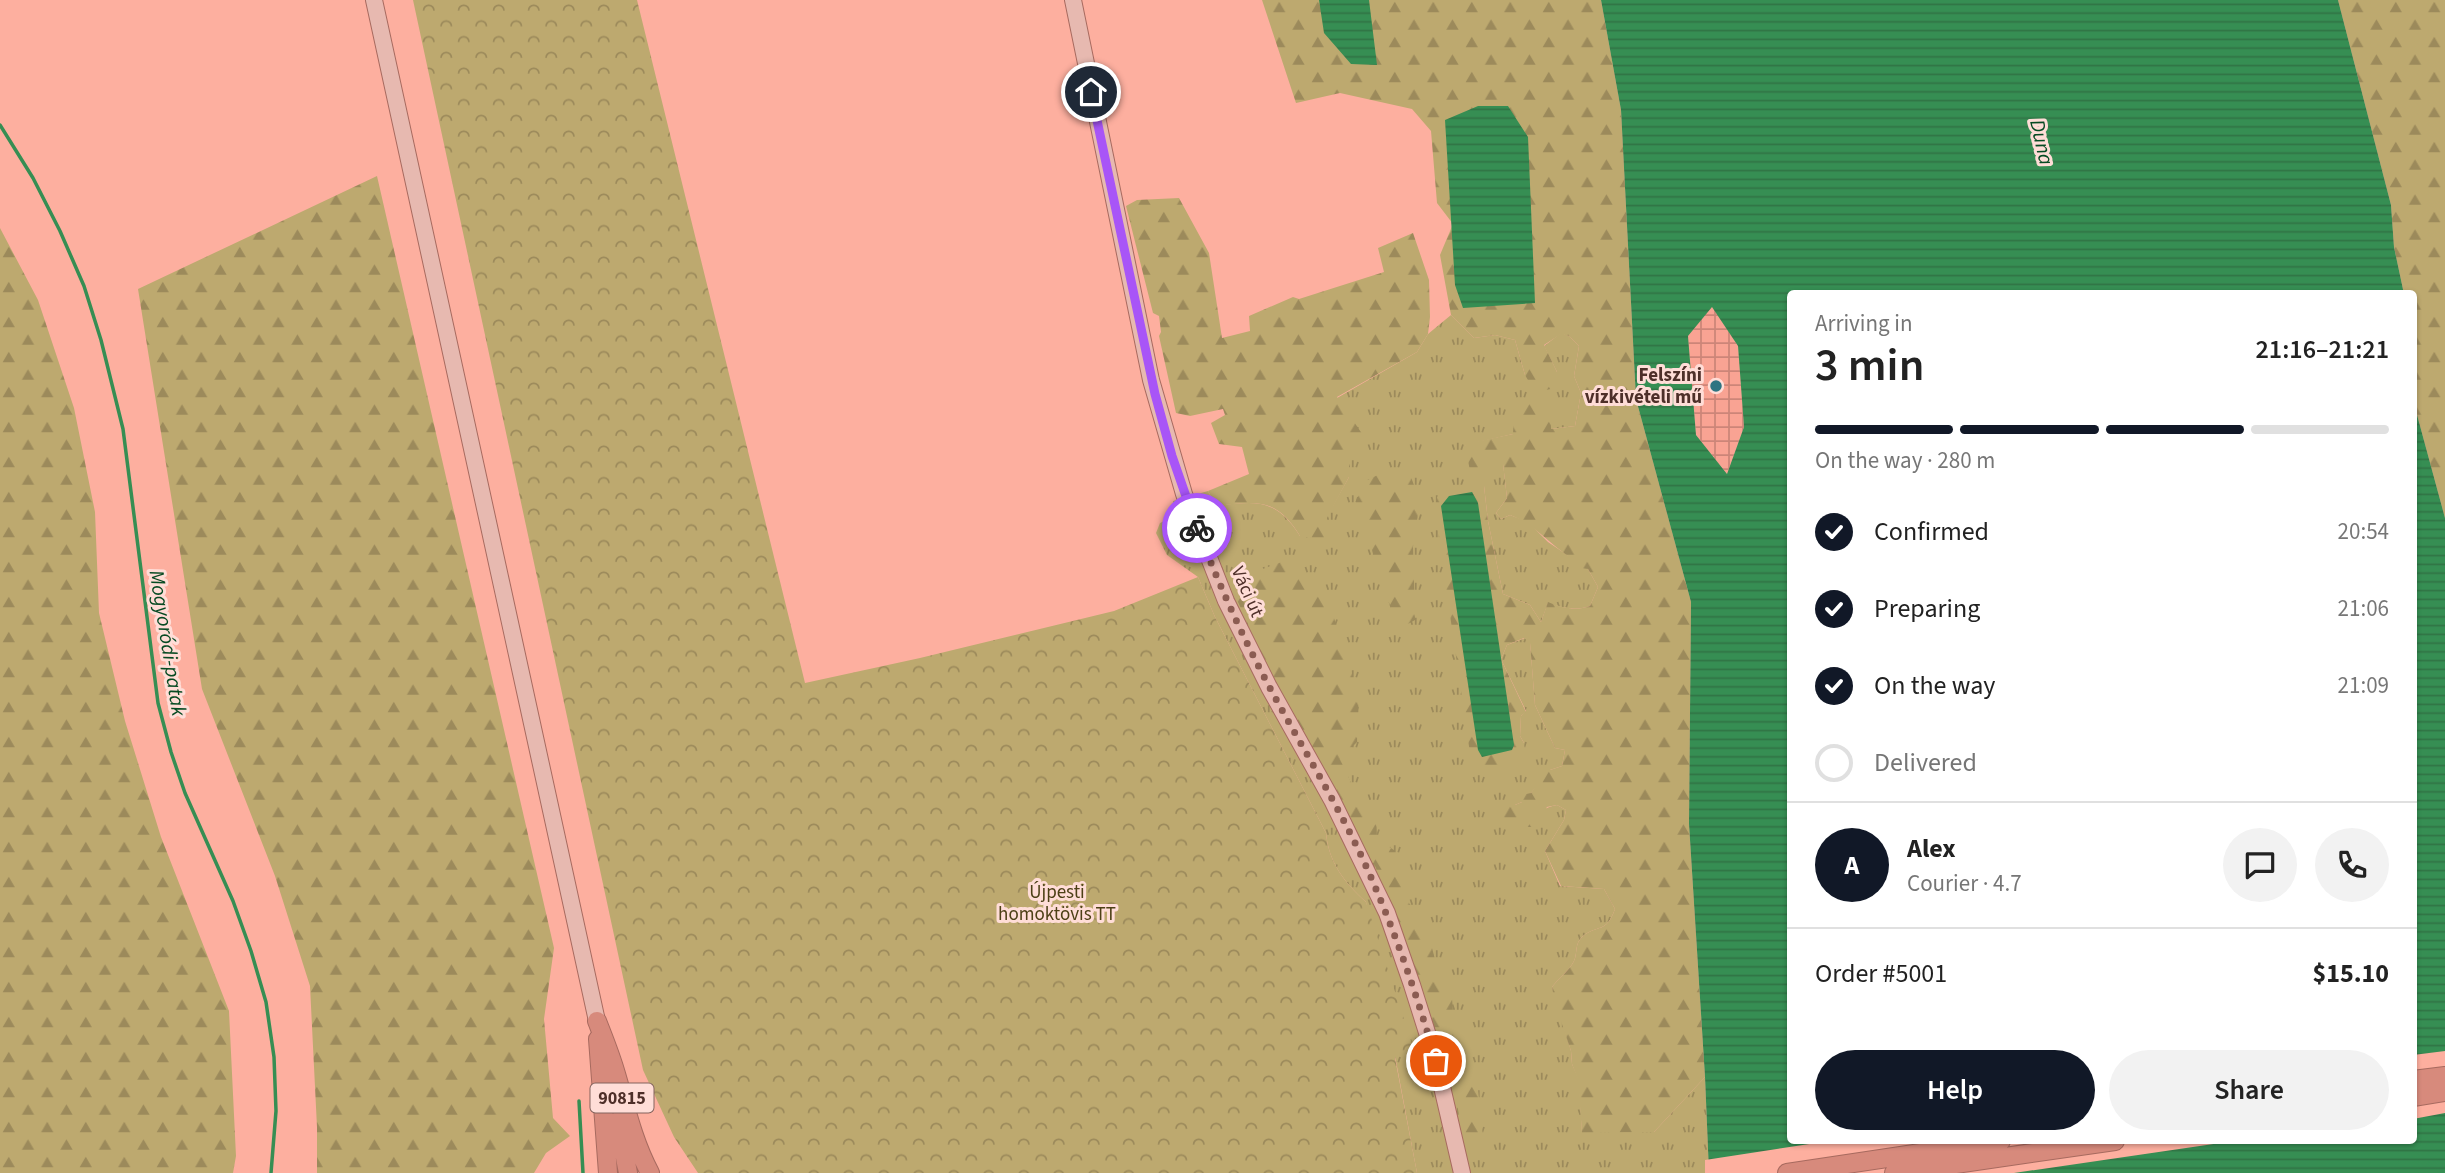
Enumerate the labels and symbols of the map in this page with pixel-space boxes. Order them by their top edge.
pin [1061,62,1121,122]
water label: Duna [2022,116,2062,168]
place label: Felszíni vízkivételi mű [1585,362,1702,411]
marker: Felszíni vízkivételi mű [1708,378,1724,394]
courier [1162,493,1232,563]
street label: Váci út [1224,562,1270,622]
water label: Mogyoródi-patak [142,568,195,719]
park label: Újpesti homoktövis TT [998,879,1116,928]
pin [1406,1031,1466,1091]
road number: 90815 [590,1084,654,1112]

